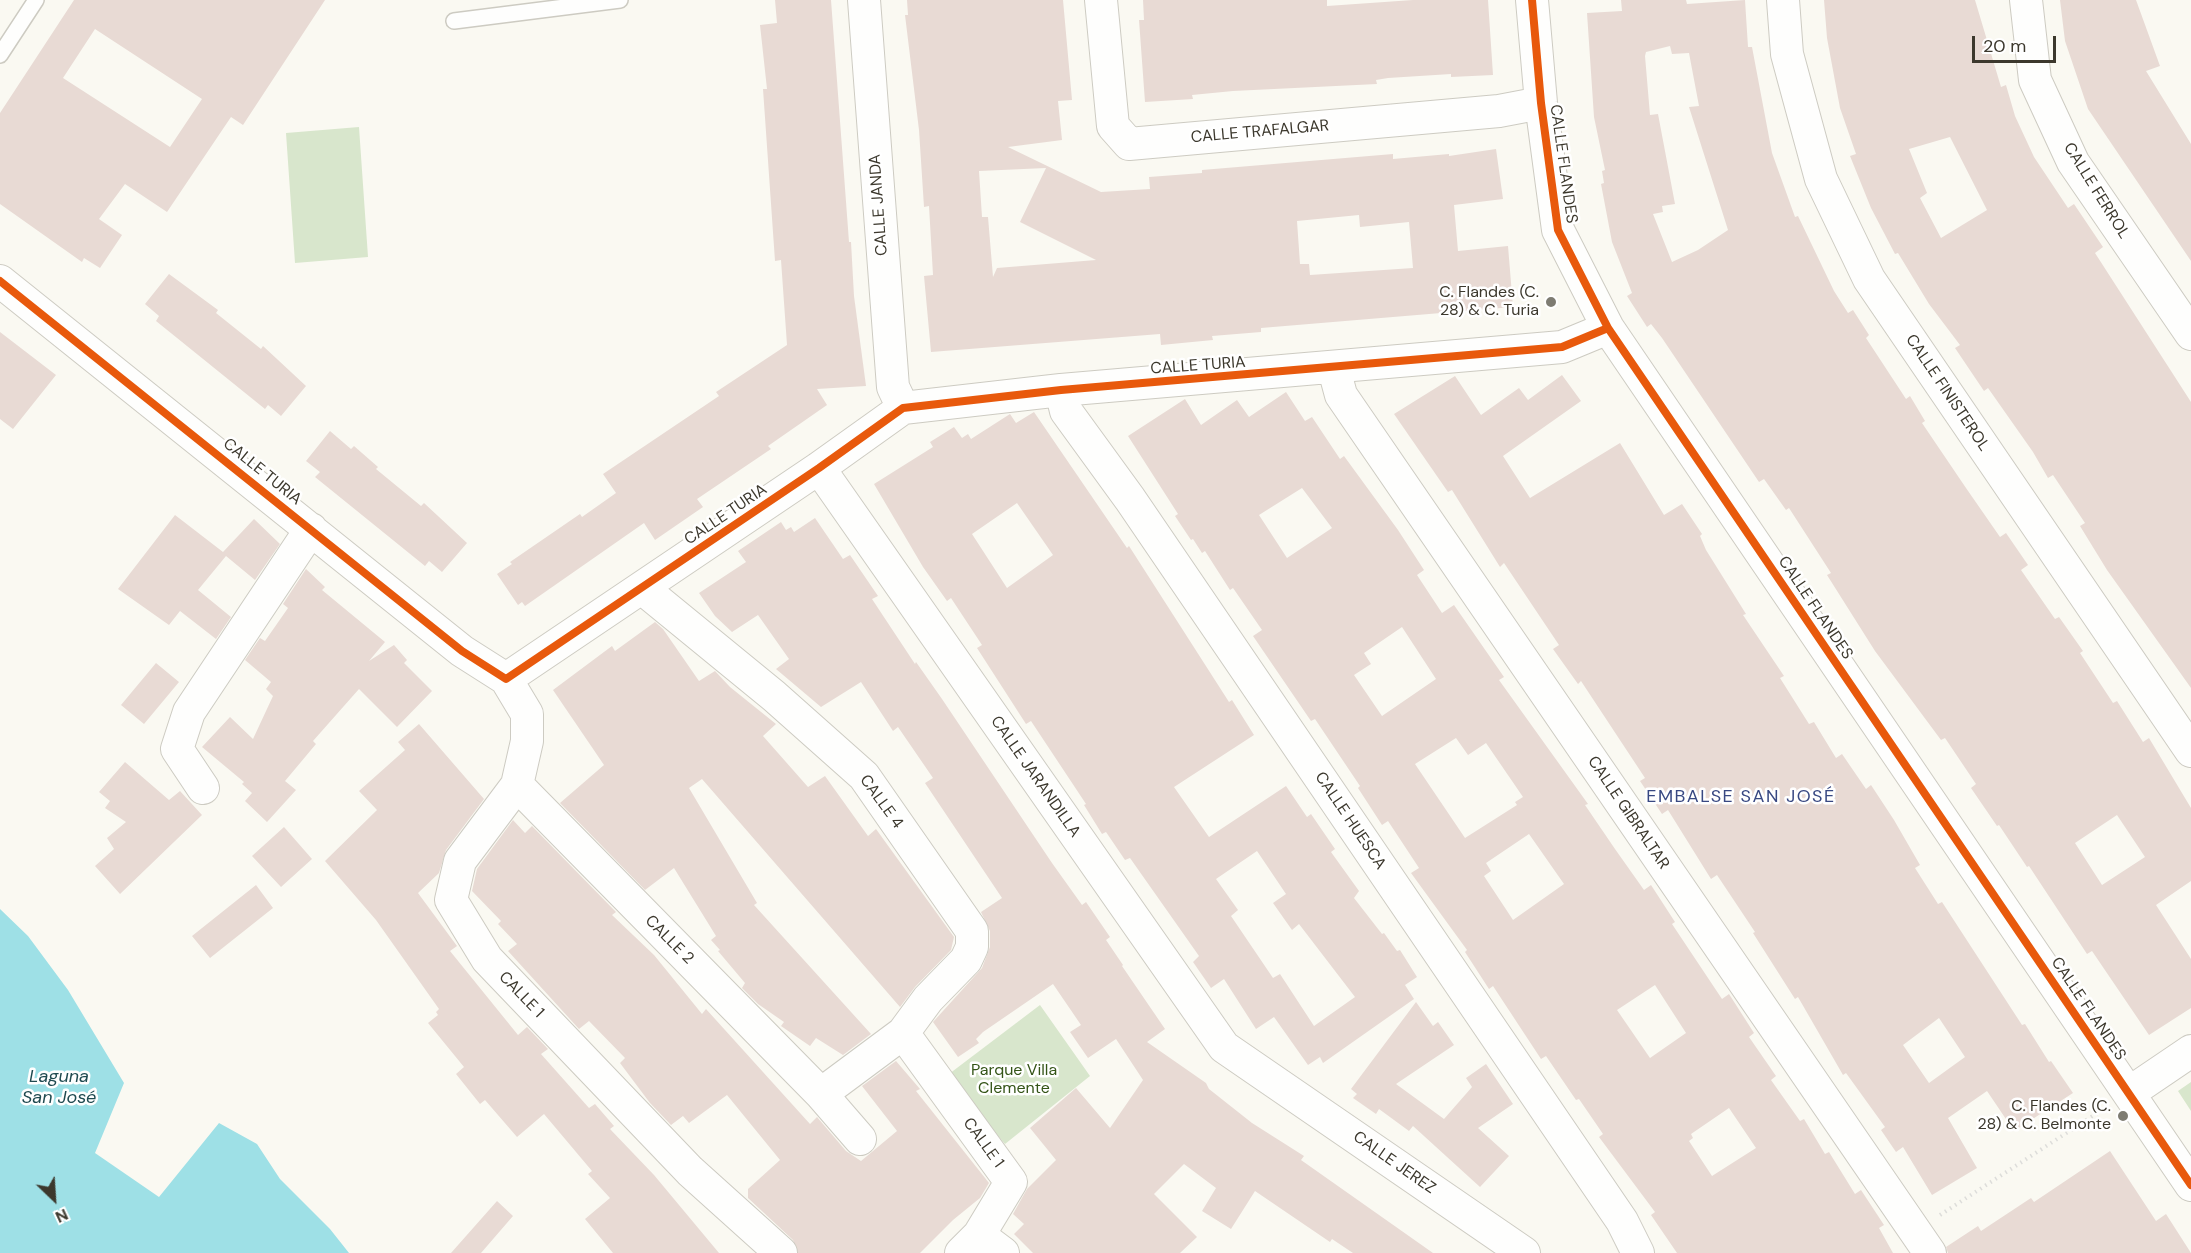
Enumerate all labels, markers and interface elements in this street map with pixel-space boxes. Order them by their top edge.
scale bar [1975,24,2059,62]
text: 20 m [1983,34,2026,58]
street label: CALLE FLANDES [1545,103,1581,225]
street label: CALLE TRAFALGAR [1190,116,1330,148]
street label: CALLE FERROL [2059,140,2133,242]
street label: CALLE JANDA [866,153,892,257]
place label: C. Flandes (C. 28) & C. Turia [1439,283,1539,321]
marker: C. Flandes (C. 28) & C. Turia [1544,295,1558,309]
street label: CALLE FINISTEROL [1901,331,1993,455]
street label: CALLE TURIA [1150,353,1246,379]
street label: CALLE TURIA [219,435,305,509]
street label: CALLE TURIA [681,480,771,550]
street label: CALLE FLANDES [1773,553,1857,663]
street label: CALLE JARANDILLA [986,713,1084,841]
street label: CALLE GIBRALTAR [1583,753,1673,873]
street label: CALLE HUESCA [1310,769,1390,873]
street label: CALLE 4 [855,771,907,833]
district label: EMBALSE SAN JOSÉ [1646,786,1836,808]
street label: CALLE 2 [641,912,697,968]
street label: CALLE FLANDES [2046,954,2130,1064]
street label: CALLE 1 [494,968,548,1022]
park label: Parque Villa Clemente [971,1061,1057,1099]
water label: Laguna San José [22,1066,96,1108]
place label: C. Flandes (C. 28) & C. Belmonte [1977,1097,2111,1135]
marker: C. Flandes (C. 28) & C. Belmonte [2116,1109,2130,1123]
street label: CALLE 1 [958,1114,1008,1172]
street label: CALLE JEREZ [1349,1128,1439,1198]
north arrow [24,1169,84,1229]
text: N [52,1204,72,1228]

